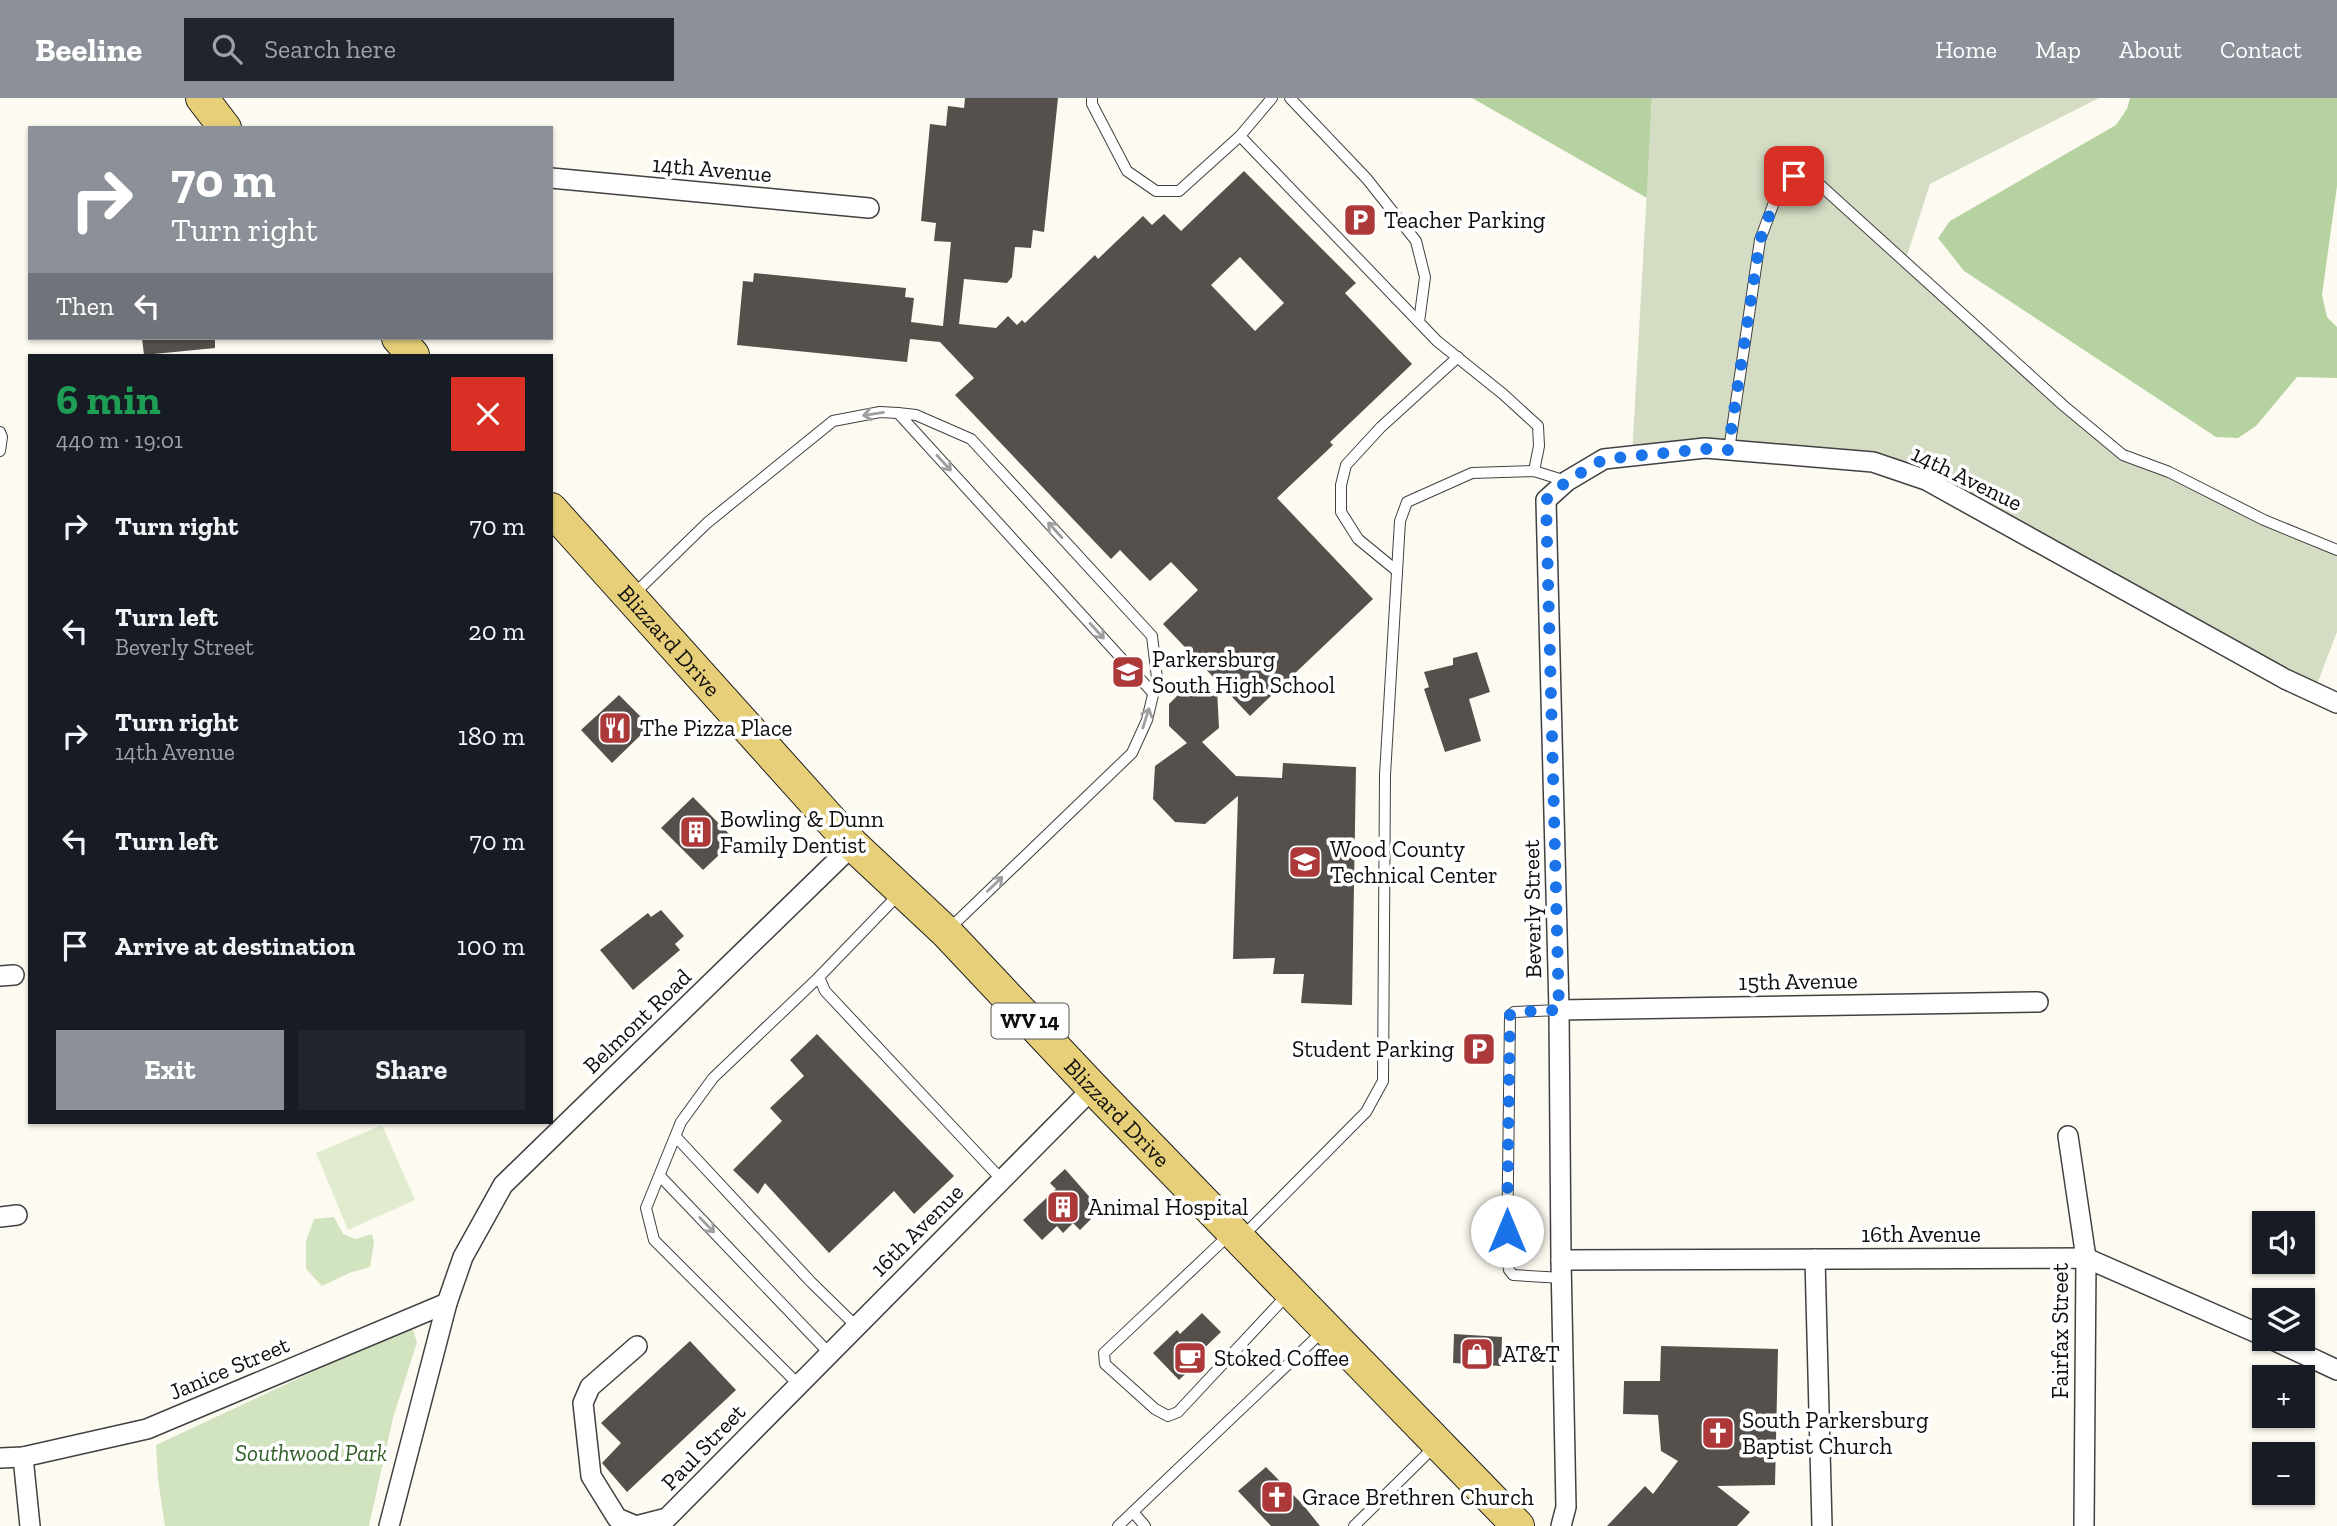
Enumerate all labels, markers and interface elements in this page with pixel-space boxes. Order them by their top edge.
search box [184,18,674,81]
text: Beeline [35,30,142,69]
icon: search [208,30,246,68]
text: Search here [264,33,396,65]
text: Home [1935,35,1997,64]
text: Map [2035,35,2081,64]
text: About [2119,35,2182,64]
text: Contact [2220,35,2302,64]
pin [1764,146,1824,206]
street label: 14th Avenue [651,150,773,188]
text: 70 m [171,151,276,210]
icon: right [56,154,147,245]
icon: arrive [1775,157,1813,195]
parking icon: Teacher Parking [1341,201,1379,239]
place label: Teacher Parking [1384,206,1546,234]
text: Turn right [171,211,318,249]
icon: left [128,287,166,325]
text: Then [56,290,114,322]
text: 6 min [56,374,161,425]
button: close [451,377,525,451]
one-way arrow [862,408,884,421]
text: 440 m · 19:01 [56,426,183,454]
street label: 14th Avenue [1907,439,2027,517]
one-way arrow [935,454,952,471]
icon: right [56,507,94,545]
text: Turn right [115,510,238,542]
text: 70 m [469,510,525,542]
one-way arrow [1046,522,1063,539]
street label: Blizzard Drive [612,579,727,702]
text: Turn left [115,601,218,633]
icon: left [56,612,94,650]
text: 20 m [468,615,525,647]
one-way arrow [1089,622,1105,640]
text: Beverly Street [115,633,254,661]
place label: Parkersburg South High School [1152,645,1335,699]
school or university icon: Parkersburg South High School [1109,653,1147,691]
text: Turn right [115,706,238,738]
one-way arrow [1141,707,1154,729]
restaurant icon: The Pizza Place [596,709,634,747]
place label: The Pizza Place [640,714,792,742]
icon: right [56,717,94,755]
text: 180 m [458,720,525,752]
text: 14th Avenue [115,738,235,766]
place label: Bowling & Dunn Family Dentist [720,805,884,859]
building icon: Bowling & Dunn Family Dentist [677,813,715,851]
icon: left [56,822,94,860]
text: Turn left [115,825,218,857]
text: 70 m [469,825,525,857]
place label: Wood County Technical Center [1330,835,1498,889]
street label: Beverly Street [1517,839,1547,979]
school or university icon: Wood County Technical Center [1286,843,1324,881]
one-way arrow [987,876,1004,893]
icon: arrive [56,927,94,965]
text: Arrive at destination [115,930,355,962]
text: 100 m [457,930,525,962]
street label: Belmont Road [577,962,697,1079]
street label: 15th Avenue [1738,966,1858,996]
road number: WV 14 [992,1004,1068,1038]
button: Exit [56,1030,284,1110]
button: Share [298,1030,525,1110]
parking icon: Student Parking [1460,1030,1498,1068]
place label: Student Parking [1292,1035,1454,1063]
street label: Blizzard Drive [1058,1052,1176,1173]
street label: 16th Avenue [865,1178,969,1282]
building icon: Animal Hospital [1044,1188,1082,1226]
place label: Animal Hospital [1088,1193,1248,1221]
position arrow [1470,1194,1544,1268]
map controls [2252,1211,2315,1505]
button: sound [2252,1211,2315,1274]
one-way arrow [698,1216,715,1233]
street label: 16th Avenue [1861,1220,1981,1248]
street label: Fairfax Street [2046,1263,2074,1399]
button: layers [2252,1288,2315,1351]
street label: Janice Street [165,1330,294,1406]
shop icon: AT&T [1458,1335,1496,1373]
cafe icon: Stoked Coffee [1171,1339,1209,1377]
place label: AT&T [1502,1340,1560,1368]
place label: Stoked Coffee [1214,1344,1349,1372]
button: + [2252,1365,2315,1428]
street label: Paul Street [655,1398,751,1496]
place label: South Parkersburg Baptist Church [1742,1406,1929,1460]
church icon: South Parkersburg Baptist Church [1699,1414,1737,1452]
park label: Southwood Park [235,1439,387,1467]
button: − [2252,1442,2315,1505]
church icon: Grace Brethren Church [1258,1478,1296,1516]
place label: Grace Brethren Church [1302,1483,1534,1511]

